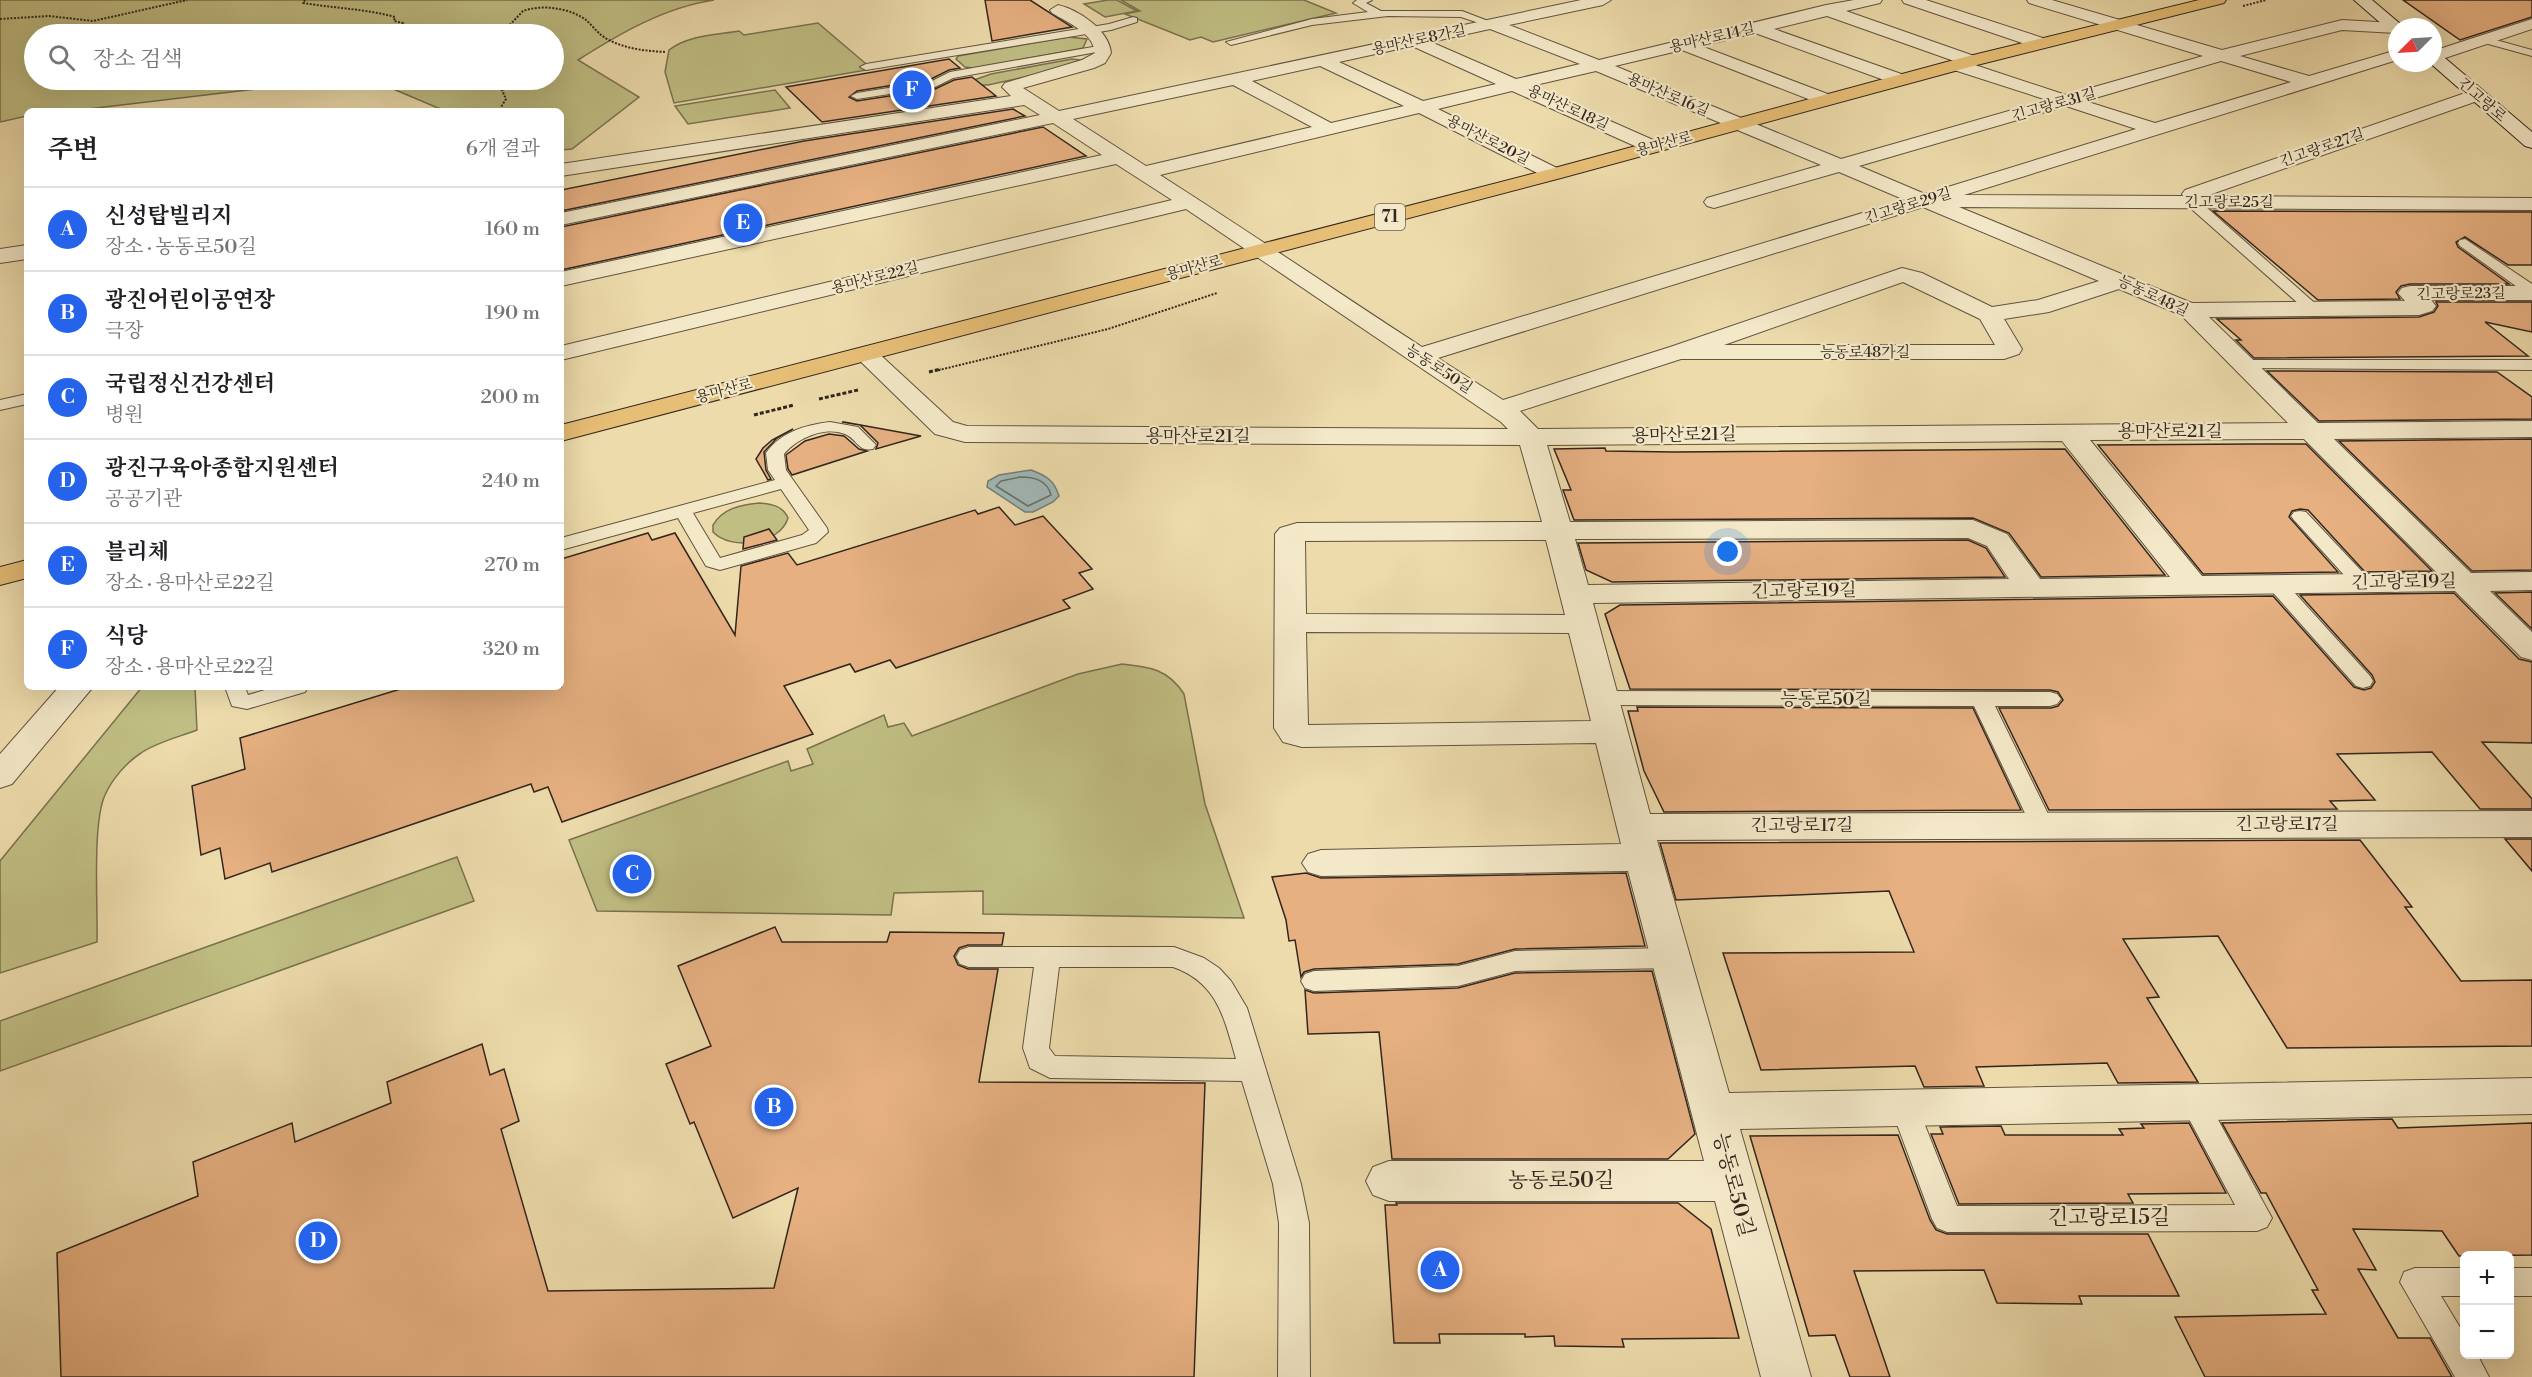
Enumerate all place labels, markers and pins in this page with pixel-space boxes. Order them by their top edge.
pin: F [892,68,932,112]
pin: E [724,200,762,246]
pin: C [612,852,652,896]
pin: B [754,1084,794,1130]
pin: D [298,1218,338,1264]
pin: A [1420,1248,1460,1292]

